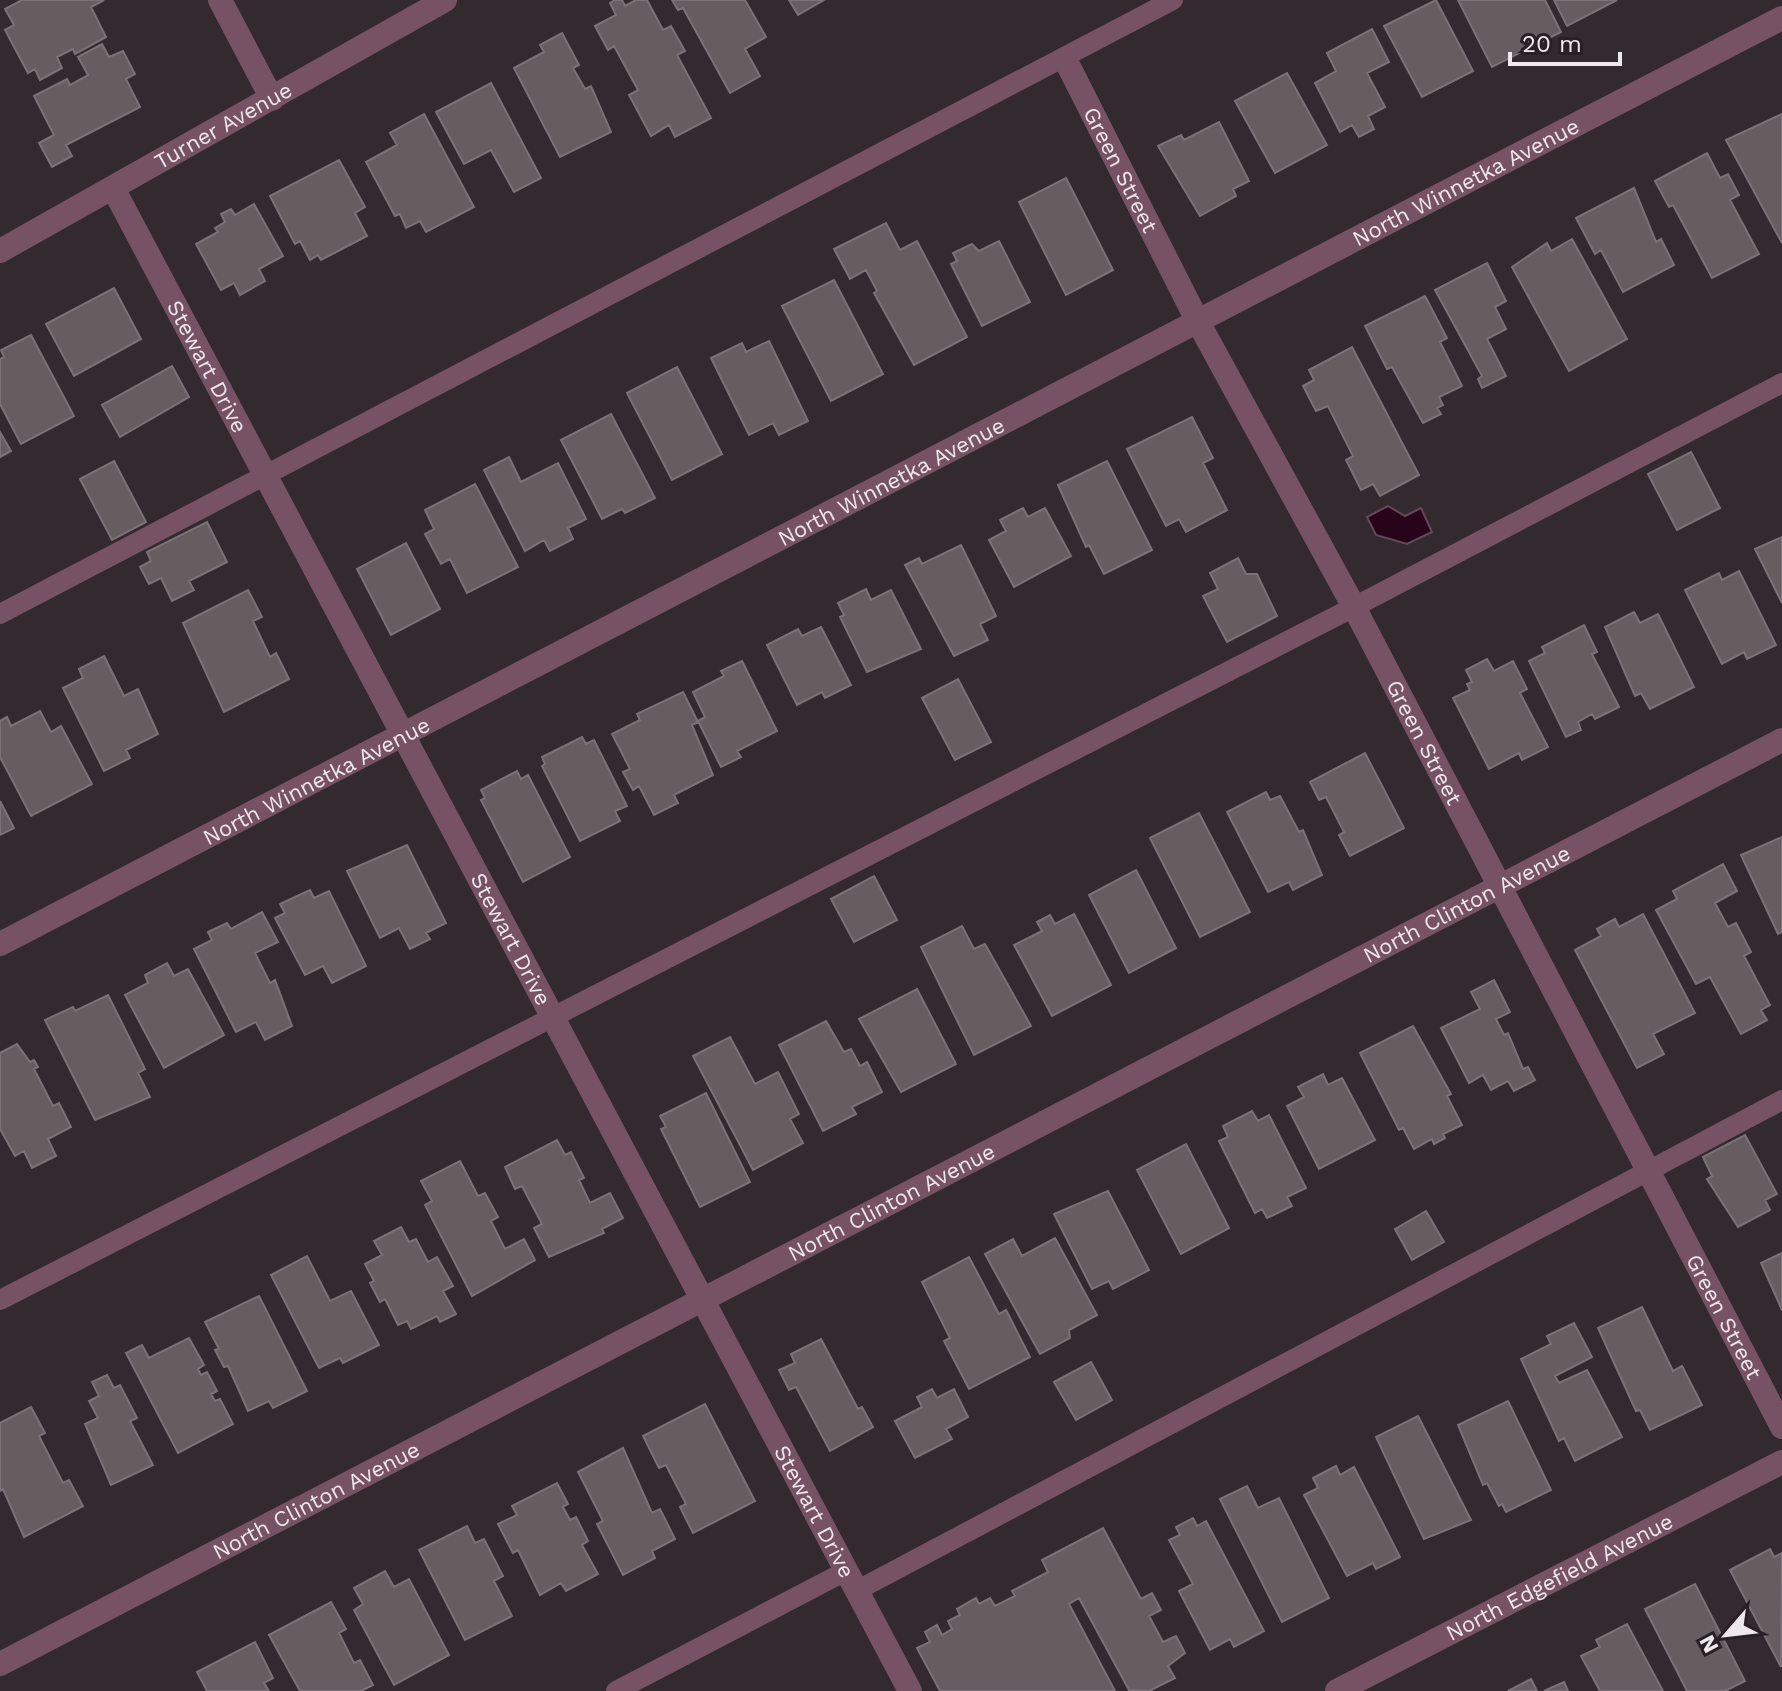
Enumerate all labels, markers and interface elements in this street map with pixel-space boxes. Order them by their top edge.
scale bar [1510,16,1620,66]
text: 20 m [1522,30,1582,58]
street label: Turner Avenue [150,77,296,174]
street label: Green Street [1078,103,1163,237]
street label: North Winnetka Avenue [1348,113,1583,251]
street label: Stewart Drive [162,296,252,437]
street label: North Winnetka Avenue [774,412,1009,551]
street label: Green Street [1381,676,1467,809]
street label: North Winnetka Avenue [199,712,434,850]
street label: North Clinton Avenue [1359,840,1574,968]
street label: Stewart Drive [465,869,556,1010]
street label: North Clinton Avenue [784,1138,999,1266]
street label: Green Street [1681,1250,1767,1383]
street label: North Clinton Avenue [209,1437,424,1565]
street label: Stewart Drive [769,1441,860,1582]
street label: North Edgefield Avenue [1442,1508,1677,1646]
north arrow [1686,1595,1766,1675]
text: N [1694,1631,1724,1657]

